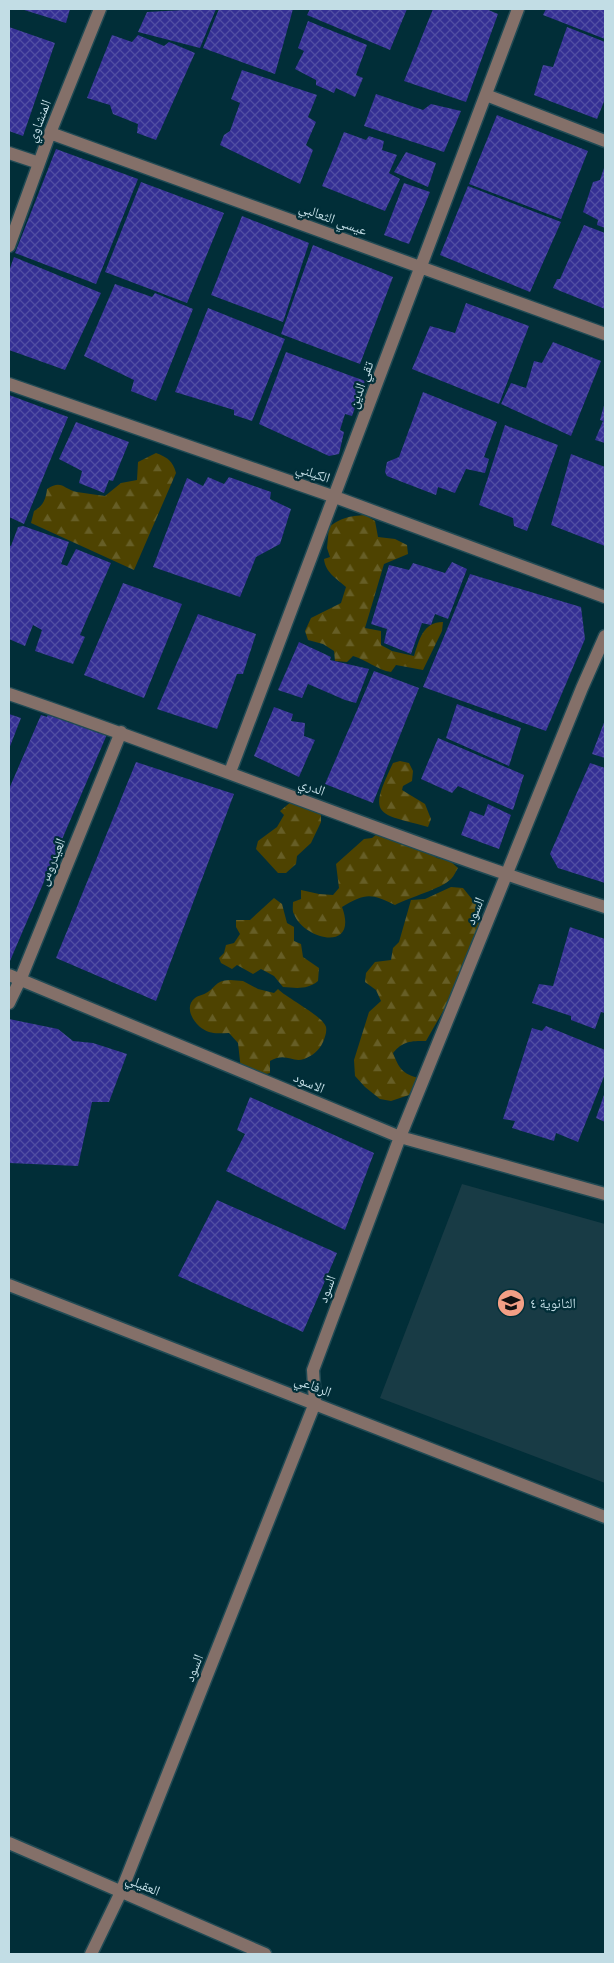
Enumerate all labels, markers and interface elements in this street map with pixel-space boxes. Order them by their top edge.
street label: المنشاوي [23,97,57,146]
street label: عيسي الثعالبي [296,199,369,242]
street label: تقي الدين [345,359,380,412]
street label: الكيلني [293,459,332,489]
street label: الدري [295,774,328,802]
street label: العيدروس [35,836,69,888]
street label: السود [462,895,488,927]
street label: الاسود [291,1069,327,1097]
street label: السود [314,1273,340,1305]
school or university icon: الثانوية ٤ [496,1288,526,1318]
place label: الثانوية ٤ [530,1295,576,1312]
street label: الرفاعي [291,1371,334,1403]
street label: السود [181,1652,207,1684]
street label: العقيلي [122,1870,163,1902]

